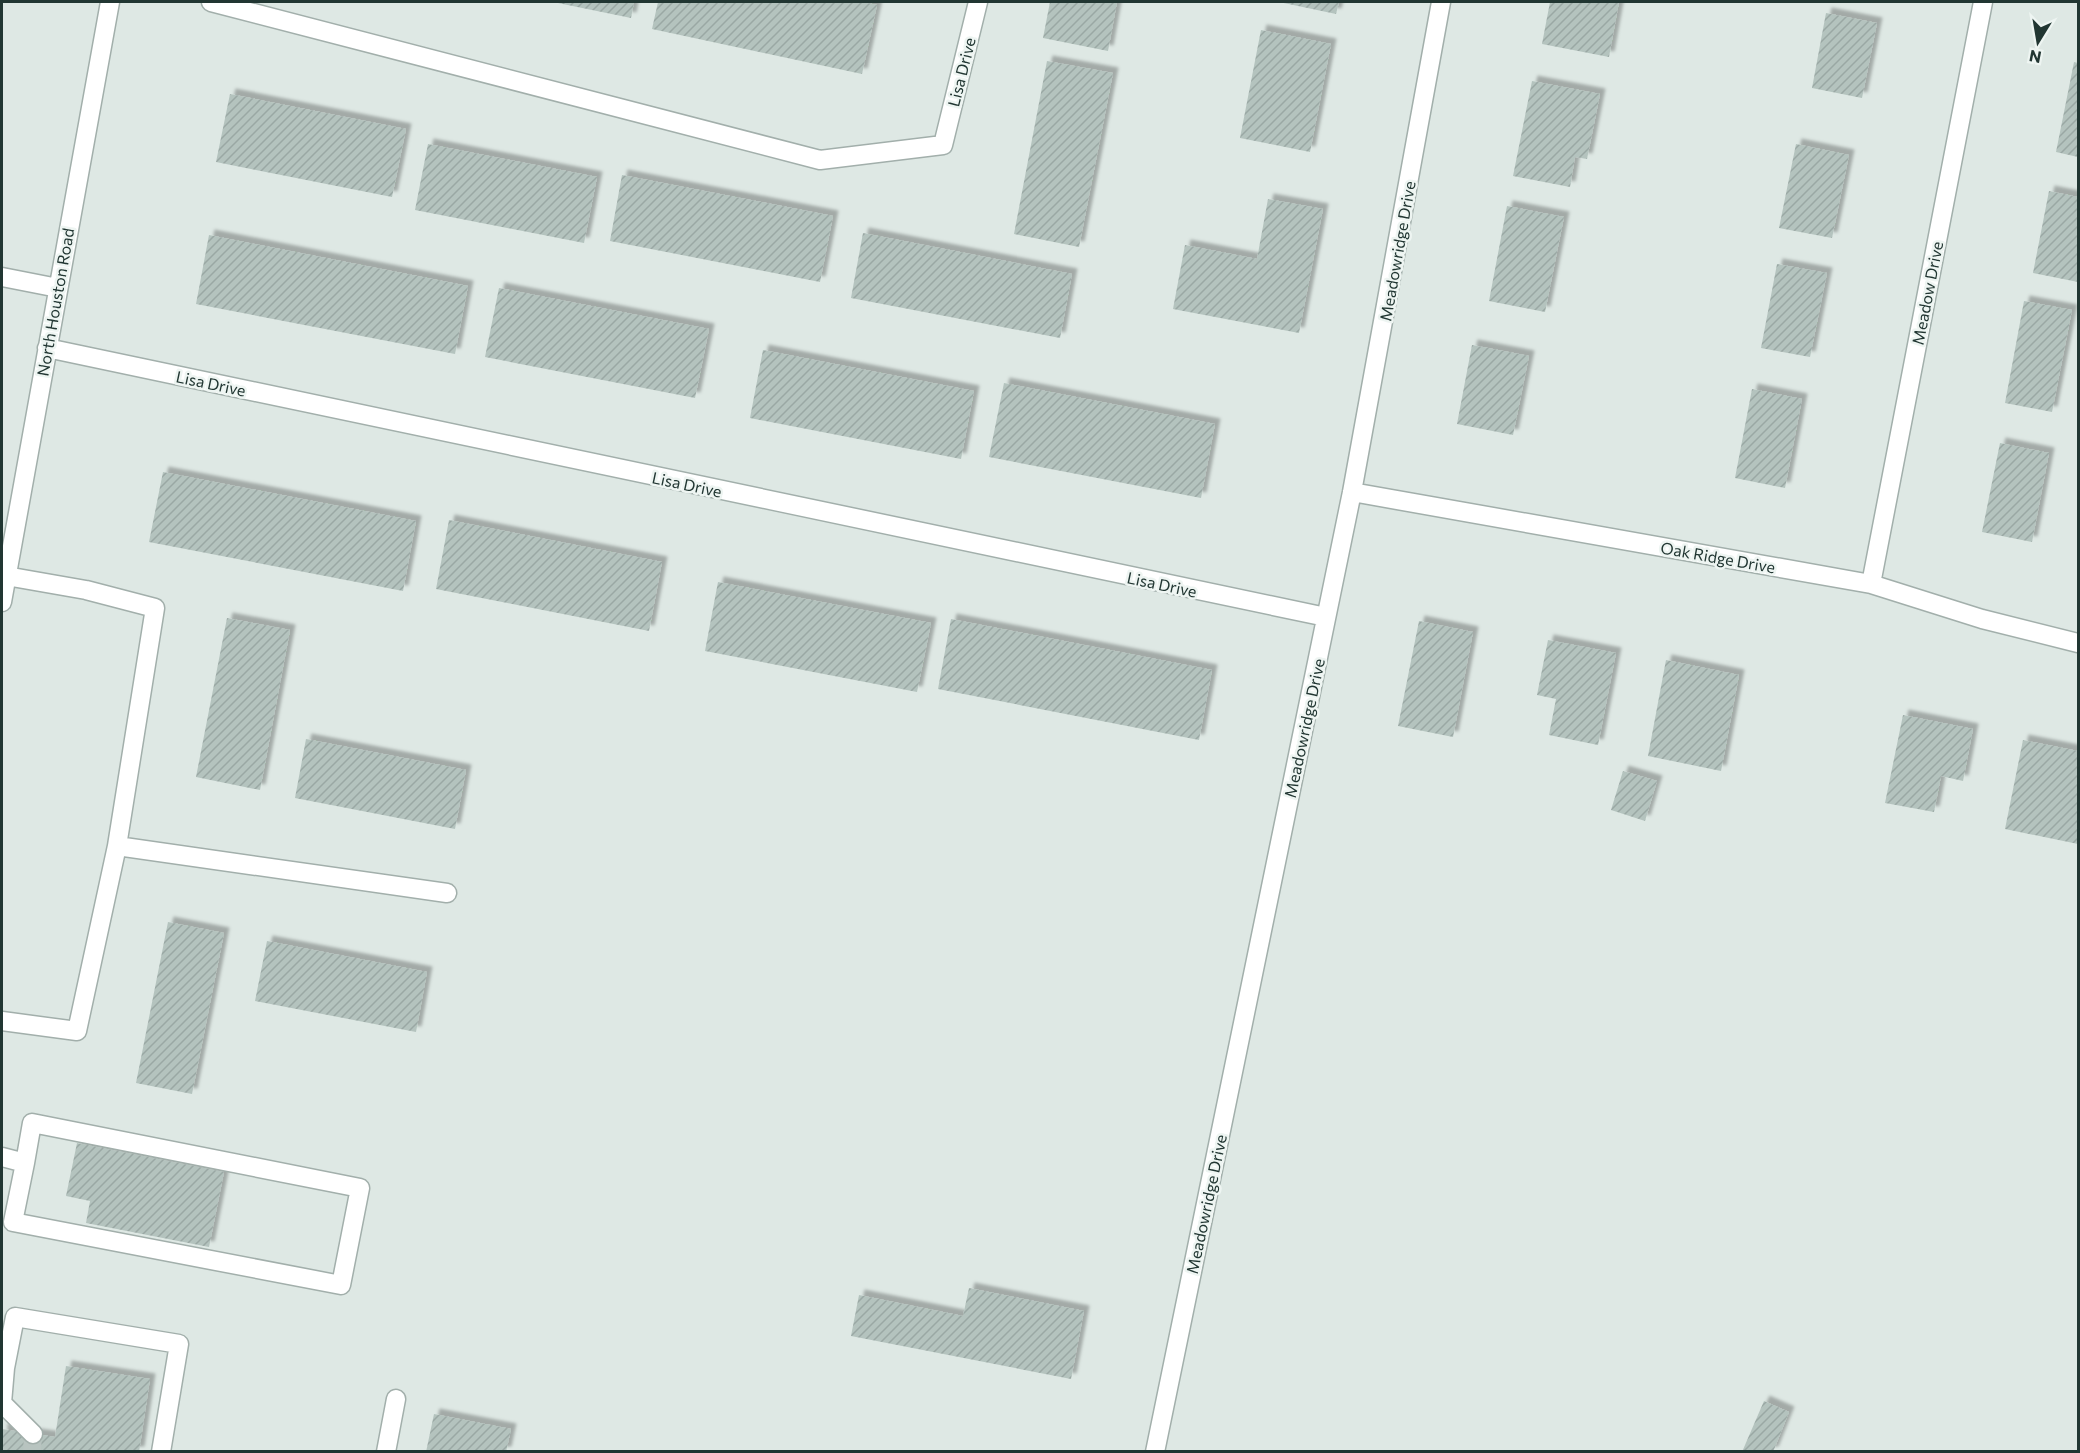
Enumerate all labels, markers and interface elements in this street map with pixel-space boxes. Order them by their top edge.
north arrow [2008,12,2068,72]
street label: Lisa Drive [943,35,979,109]
text: N [2027,47,2043,68]
street label: Meadowridge Drive [1375,180,1419,322]
street label: North Houston Road [33,226,77,378]
street label: Meadow Drive [1908,240,1946,346]
street label: Lisa Drive [174,366,248,400]
street label: Lisa Drive [650,467,724,501]
street label: Oak Ridge Drive [1659,538,1777,576]
street label: Lisa Drive [1125,567,1199,601]
street label: Meadowridge Drive [1280,657,1328,799]
street label: Meadowridge Drive [1182,1133,1230,1275]

